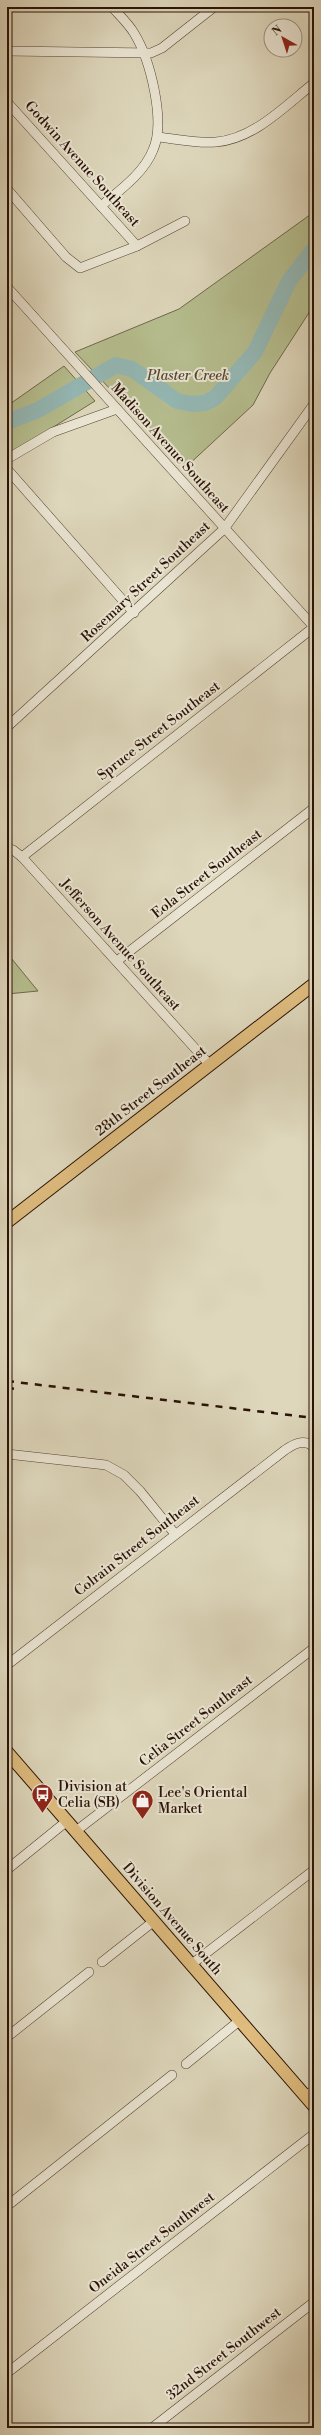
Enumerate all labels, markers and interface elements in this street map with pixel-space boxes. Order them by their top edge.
north arrow [263,18,303,58]
text: N [270,23,285,39]
street label: Godwin Avenue Southeast [21,97,143,231]
park label: Plaster Creek [146,367,229,385]
street label: Madison Avenue Southeast [107,379,233,517]
street label: Rosemary Street Southeast [78,517,214,646]
street label: Spruce Street Southeast [94,677,224,785]
street label: Eola Street Southeast [148,825,266,923]
street label: Jefferson Avenue Southeast [55,874,184,1015]
street label: 28th Street Southeast [92,1042,210,1140]
street label: Colrain Street Southeast [71,1491,203,1601]
street label: Celia Street Southeast [136,1671,256,1771]
place label: Division at Celia (SB) [58,1778,127,1812]
bus stop icon: Division at Celia (SB) [30,1782,56,1815]
place label: Lee's Oriental Market [158,1784,247,1818]
shop icon: Lee's Oriental Market [129,1788,155,1821]
street label: Division Avenue South [118,1859,226,1979]
street label: Oneida Street Southwest [85,2188,219,2298]
street label: 32nd Street Southwest [163,2304,285,2404]

